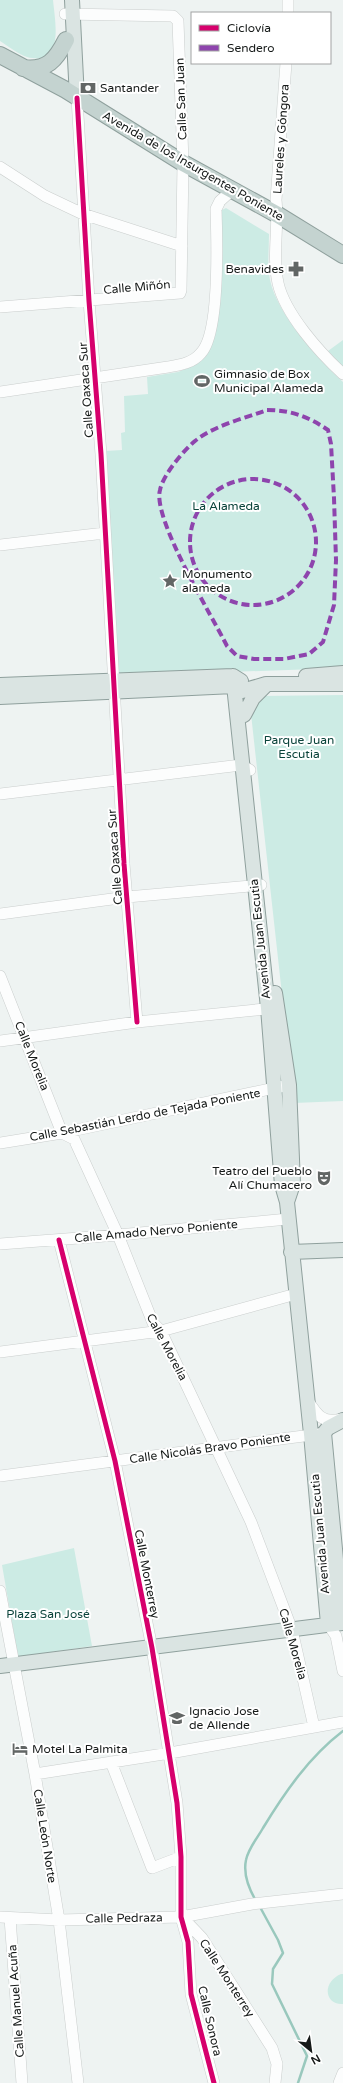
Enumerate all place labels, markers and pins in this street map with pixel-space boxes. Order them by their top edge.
bank icon: Santander [79,79,97,97]
place label: Santander [100,81,159,95]
pharmacy icon: Benavides [287,260,305,278]
place label: Benavides [226,262,284,276]
place label: Gimnasio de Box Municipal Alameda [214,367,324,395]
sports icon: Gimnasio de Box Municipal Alameda [193,372,211,390]
place label: Monumento alameda [182,567,252,595]
place icon: Monumento alameda [161,572,179,590]
place label: Teatro del Pueblo Alí Chumacero [212,1164,312,1192]
theatre icon: Teatro del Pueblo Alí Chumacero [315,1169,333,1187]
place label: Ignacio Jose de Allende [189,1704,259,1732]
school or university icon: Ignacio Jose de Allende [168,1709,186,1727]
hotel icon: Motel La Palmita [11,1740,29,1758]
place label: Motel La Palmita [32,1742,128,1756]

